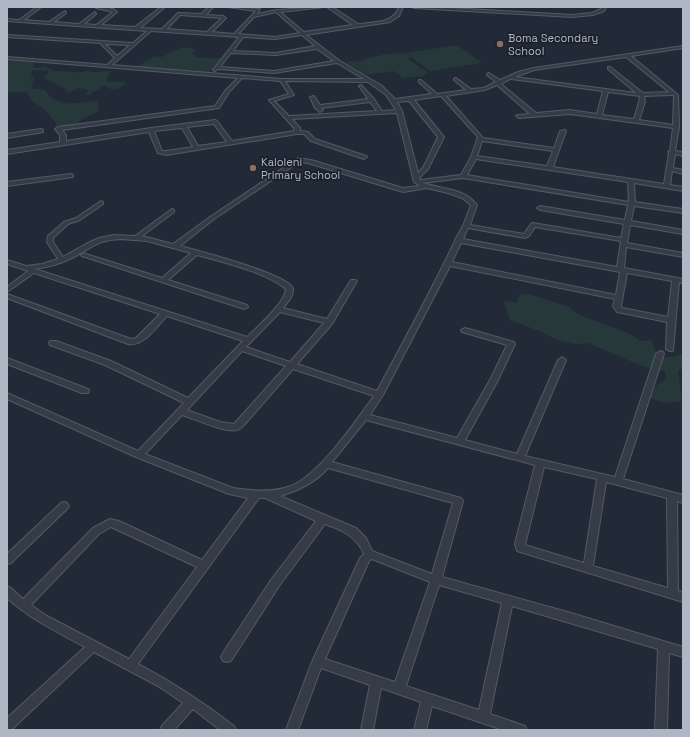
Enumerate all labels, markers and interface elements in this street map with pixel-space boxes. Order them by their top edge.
place label: Boma Secondary School [508,31,598,58]
marker: Boma Secondary School [495,39,505,49]
place label: Kaloleni Primary School [261,155,340,182]
marker: Kaloleni Primary School [248,163,258,173]

